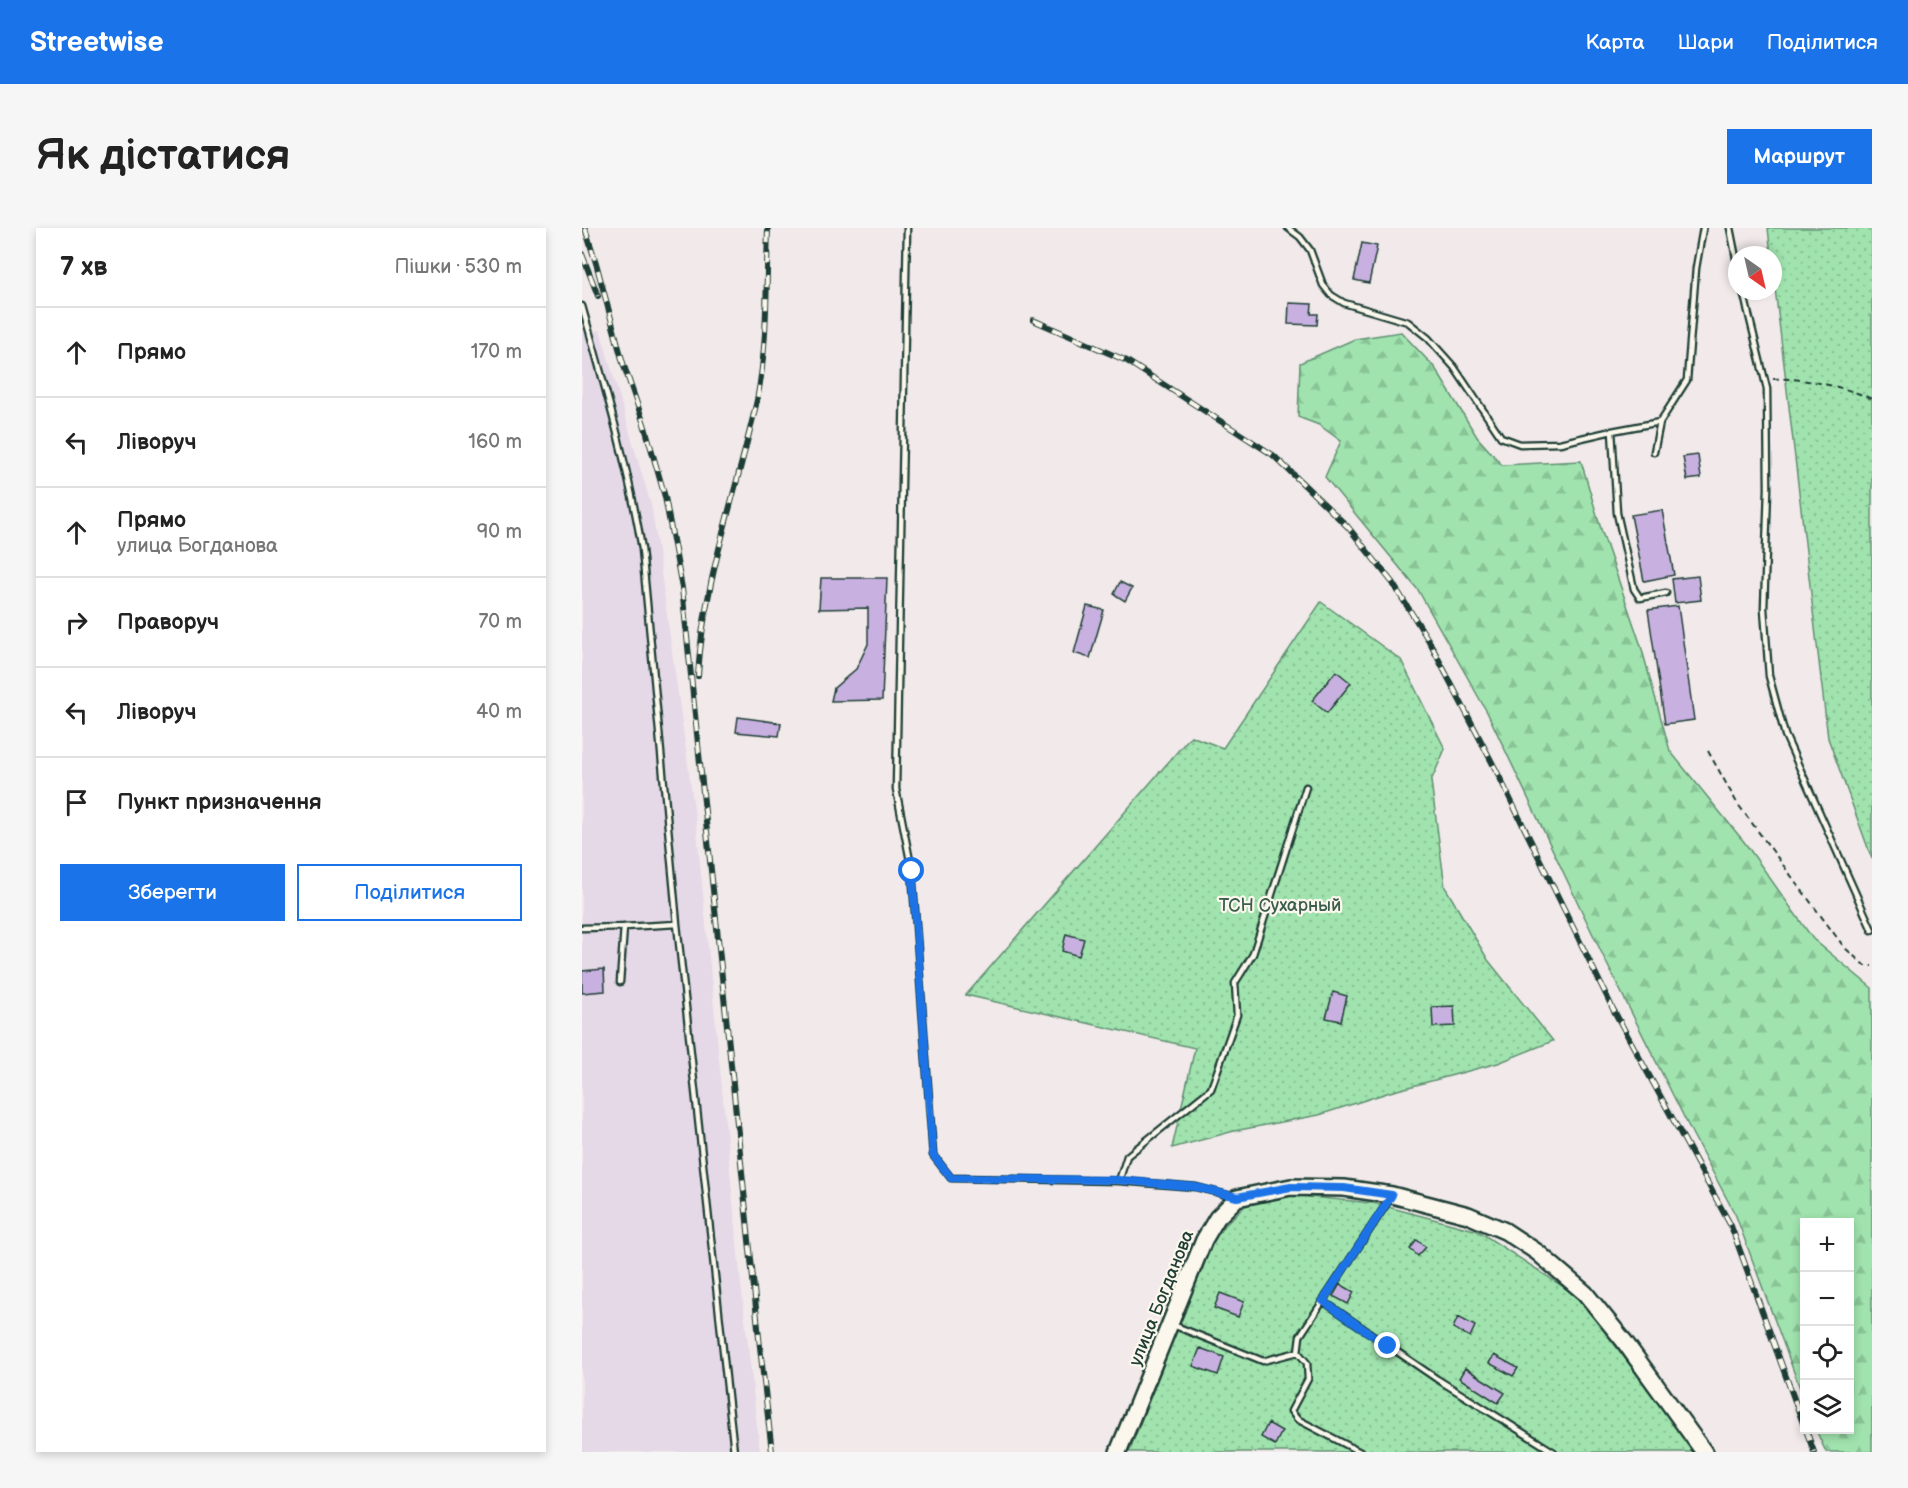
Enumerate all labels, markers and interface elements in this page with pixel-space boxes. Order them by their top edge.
text: Streetwise [30,26,163,59]
text: Карта [1585,30,1645,55]
text: Шари [1678,30,1734,55]
text: Поділитися [1767,30,1878,55]
button: Маршрут [1727,129,1872,184]
text: Як дістатися [36,131,290,182]
north arrow [1728,246,1782,300]
text: 7 хв [60,252,107,283]
text: Пішки · 530 m [394,255,522,279]
icon: ahead [60,336,93,369]
text: Прямо [117,339,186,366]
text: 170 m [471,340,522,364]
icon: left [60,426,93,459]
text: Ліворуч [117,429,197,456]
text: 160 m [468,430,522,454]
text: Прямо [117,507,186,534]
icon: ahead [60,516,93,549]
text: 90 m [477,520,522,544]
text: улица Богданова [117,534,278,558]
icon: right [60,606,93,639]
text: Праворуч [117,609,219,636]
text: 70 m [478,610,522,634]
icon: left [60,696,93,729]
text: Ліворуч [117,699,197,726]
text: 40 m [476,700,522,724]
icon: arrive [60,786,93,819]
text: Пункт призначення [117,789,322,816]
route start [898,857,924,883]
button: Зберегти [60,864,285,921]
button: Поділитися [297,864,522,921]
park label: ТСН Сухарный [1219,895,1341,916]
map controls [1800,1218,1854,1434]
button: + [1800,1218,1854,1272]
street label: улица Богданова [1125,1227,1198,1369]
button: − [1800,1272,1854,1326]
button: locate [1800,1326,1854,1380]
route end [1374,1332,1400,1358]
button: layers [1800,1380,1854,1434]

